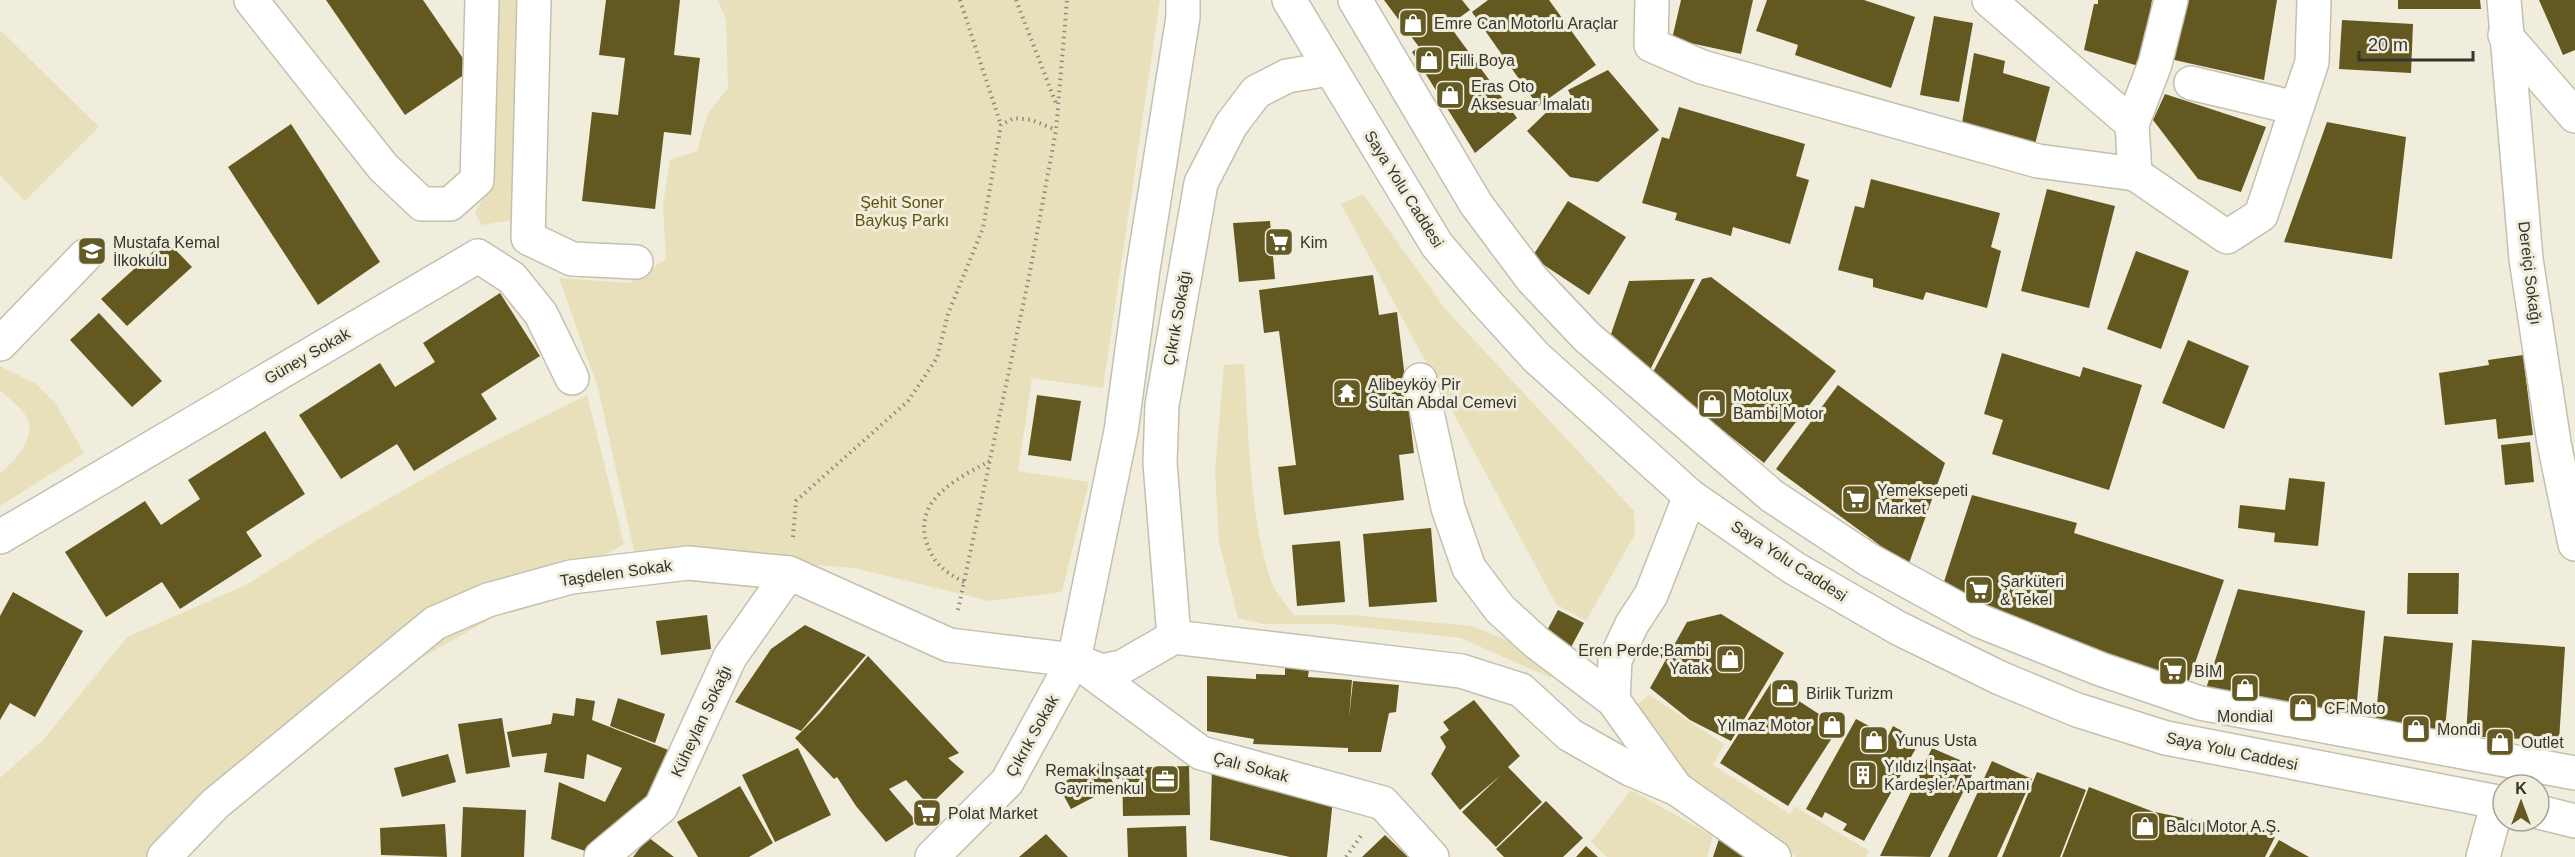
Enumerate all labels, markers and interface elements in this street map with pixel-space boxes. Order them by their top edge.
shop icon: Emre Can Motorlu Araçlar [1397,7,1429,39]
place label: Emre Can Motorlu Araçlar [1434,15,1619,32]
scale bar [2359,24,2473,62]
text: 20 m [2368,35,2408,55]
shop icon: Filli Boya [1413,44,1445,76]
place label: Filli Boya [1450,52,1515,69]
place label: Eras Oto Aksesuar İmalatı [1471,78,1590,113]
shop icon: Eras Oto Aksesuar İmalatı [1434,79,1466,111]
street label: Saya Yolu Caddesi [1361,128,1447,250]
park label: Şehit Soner Baykuş Parkı [855,194,949,229]
street label: Dereiçi Sokağı [2515,220,2545,326]
supermarket icon: Kim [1263,226,1295,258]
place label: Mustafa Kemal İlkokulu [113,234,220,269]
place label: Kim [1300,234,1328,251]
school or university icon: Mustafa Kemal İlkokulu [76,235,108,267]
street label: Çıkrık Sokağı [1160,269,1194,367]
street label: Güney Sokak [261,324,354,387]
place label: Alibeyköy Pir Sultan Abdal Cemevi [1368,376,1517,411]
temple icon: Alibeyköy Pir Sultan Abdal Cemevi [1331,377,1363,409]
place label: Motolux Bambi Motor [1733,387,1824,422]
shop icon: Motolux Bambi Motor [1696,388,1728,420]
place label: Yemeksepeti Market [1877,482,1968,517]
supermarket icon: Yemeksepeti Market [1840,483,1872,515]
street label: Saya Yolu Caddesi [1728,517,1850,605]
street label: Taşdelen Sokak [559,557,674,589]
place label: Şarküteri & Tekel [2000,573,2064,608]
supermarket icon: Şarküteri & Tekel [1963,574,1995,606]
place label: Eren Perde;Bambi Yatak [1578,642,1710,677]
shop icon: Eren Perde;Bambi Yatak [1714,643,1746,675]
supermarket icon: BİM [2157,655,2189,687]
place label: BİM [2194,662,2222,680]
street label: Küheylan Sokağı [668,663,734,779]
shop icon: Mondial [2229,672,2261,704]
shop icon: Birlik Turizm [1769,677,1801,709]
place label: Birlik Turizm [1806,685,1893,702]
street label: Çıkrık Sokak [1003,691,1062,780]
shop icon: CF Moto [2287,692,2319,724]
place label: CF Moto [2324,700,2385,717]
place label: Mondial [2217,708,2273,725]
shop icon: Yılmaz Motor [1816,709,1848,741]
shop icon: Mondi [2400,713,2432,745]
place label: Yılmaz Motor [1717,717,1812,734]
place label: Mondi [2437,721,2481,738]
shop icon: Yunus Usta [1858,724,1890,756]
shop icon: Outlet [2484,726,2516,758]
street label: Saya Yolu Caddesi [2165,729,2299,773]
place label: Yunus Usta [1895,732,1977,749]
place label: Outlet [2521,734,2564,751]
street label: Çalı Sokak [1211,749,1292,785]
place label: Yıldız İnşaat Kardeşler Apartmanı [1884,757,2030,793]
building icon: Yıldız İnşaat Kardeşler Apartmanı [1847,759,1879,791]
place label: Remak İnşaat Gayrimenkul [1045,761,1145,797]
office icon: Remak İnşaat Gayrimenkul [1149,763,1181,795]
north arrow [2491,773,2551,833]
text: K [2515,780,2527,797]
supermarket icon: Polat Market [911,797,943,829]
place label: Polat Market [948,805,1038,822]
shop icon: Balcı Motor A.Ş. [2129,810,2161,842]
place label: Balcı Motor A.Ş. [2166,818,2281,835]

